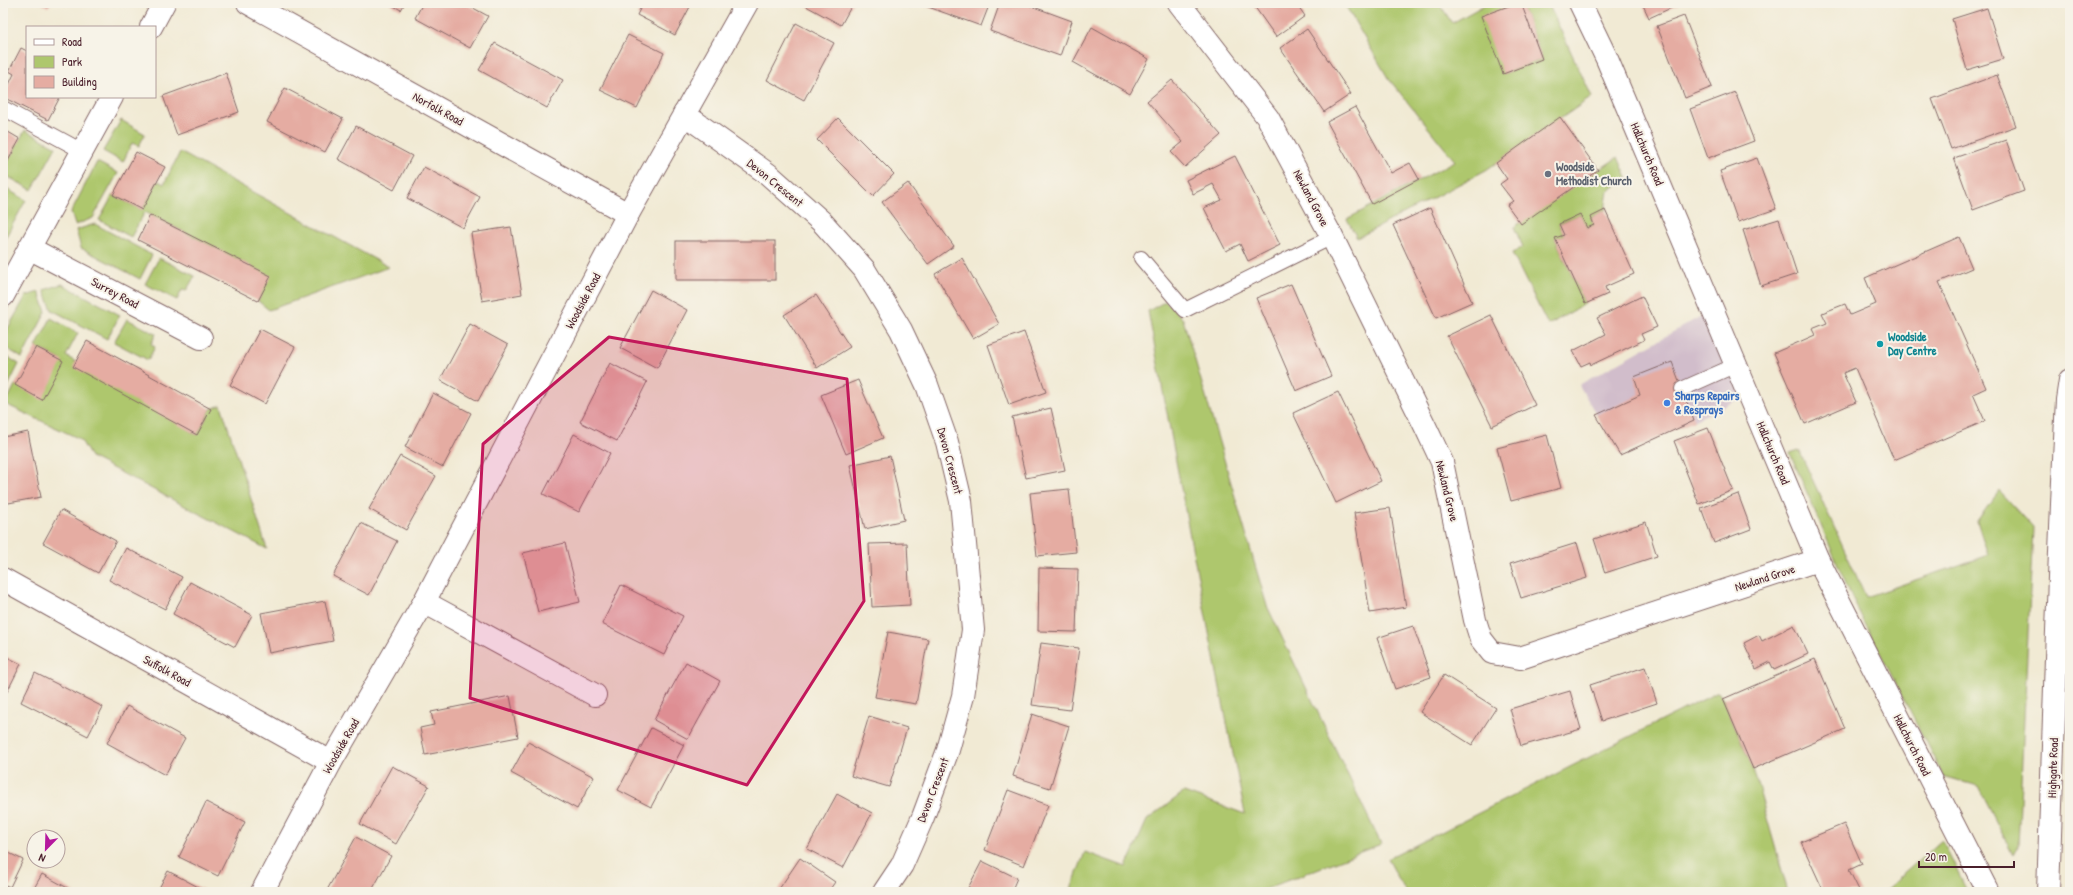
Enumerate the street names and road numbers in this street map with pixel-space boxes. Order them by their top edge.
street label: Norfolk Road [410,88,467,130]
street label: Hallchurch Road [1627,120,1668,188]
street label: Devon Crescent [744,155,808,211]
street label: Newland Grove [1289,166,1334,229]
street label: Woodside Road [561,270,605,332]
street label: Surrey Road [88,273,142,312]
street label: Hallchurch Road [1753,419,1794,487]
street label: Devon Crescent [933,426,968,497]
street label: Newland Grove [1432,459,1463,523]
street label: Newland Grove [1733,560,1797,595]
street label: Suffolk Road [140,651,194,691]
street label: Hallchurch Road [1890,711,1935,779]
street label: Woodside Road [318,715,363,776]
street label: Highgate Road [2043,737,2062,798]
street label: Devon Crescent [912,754,953,825]

